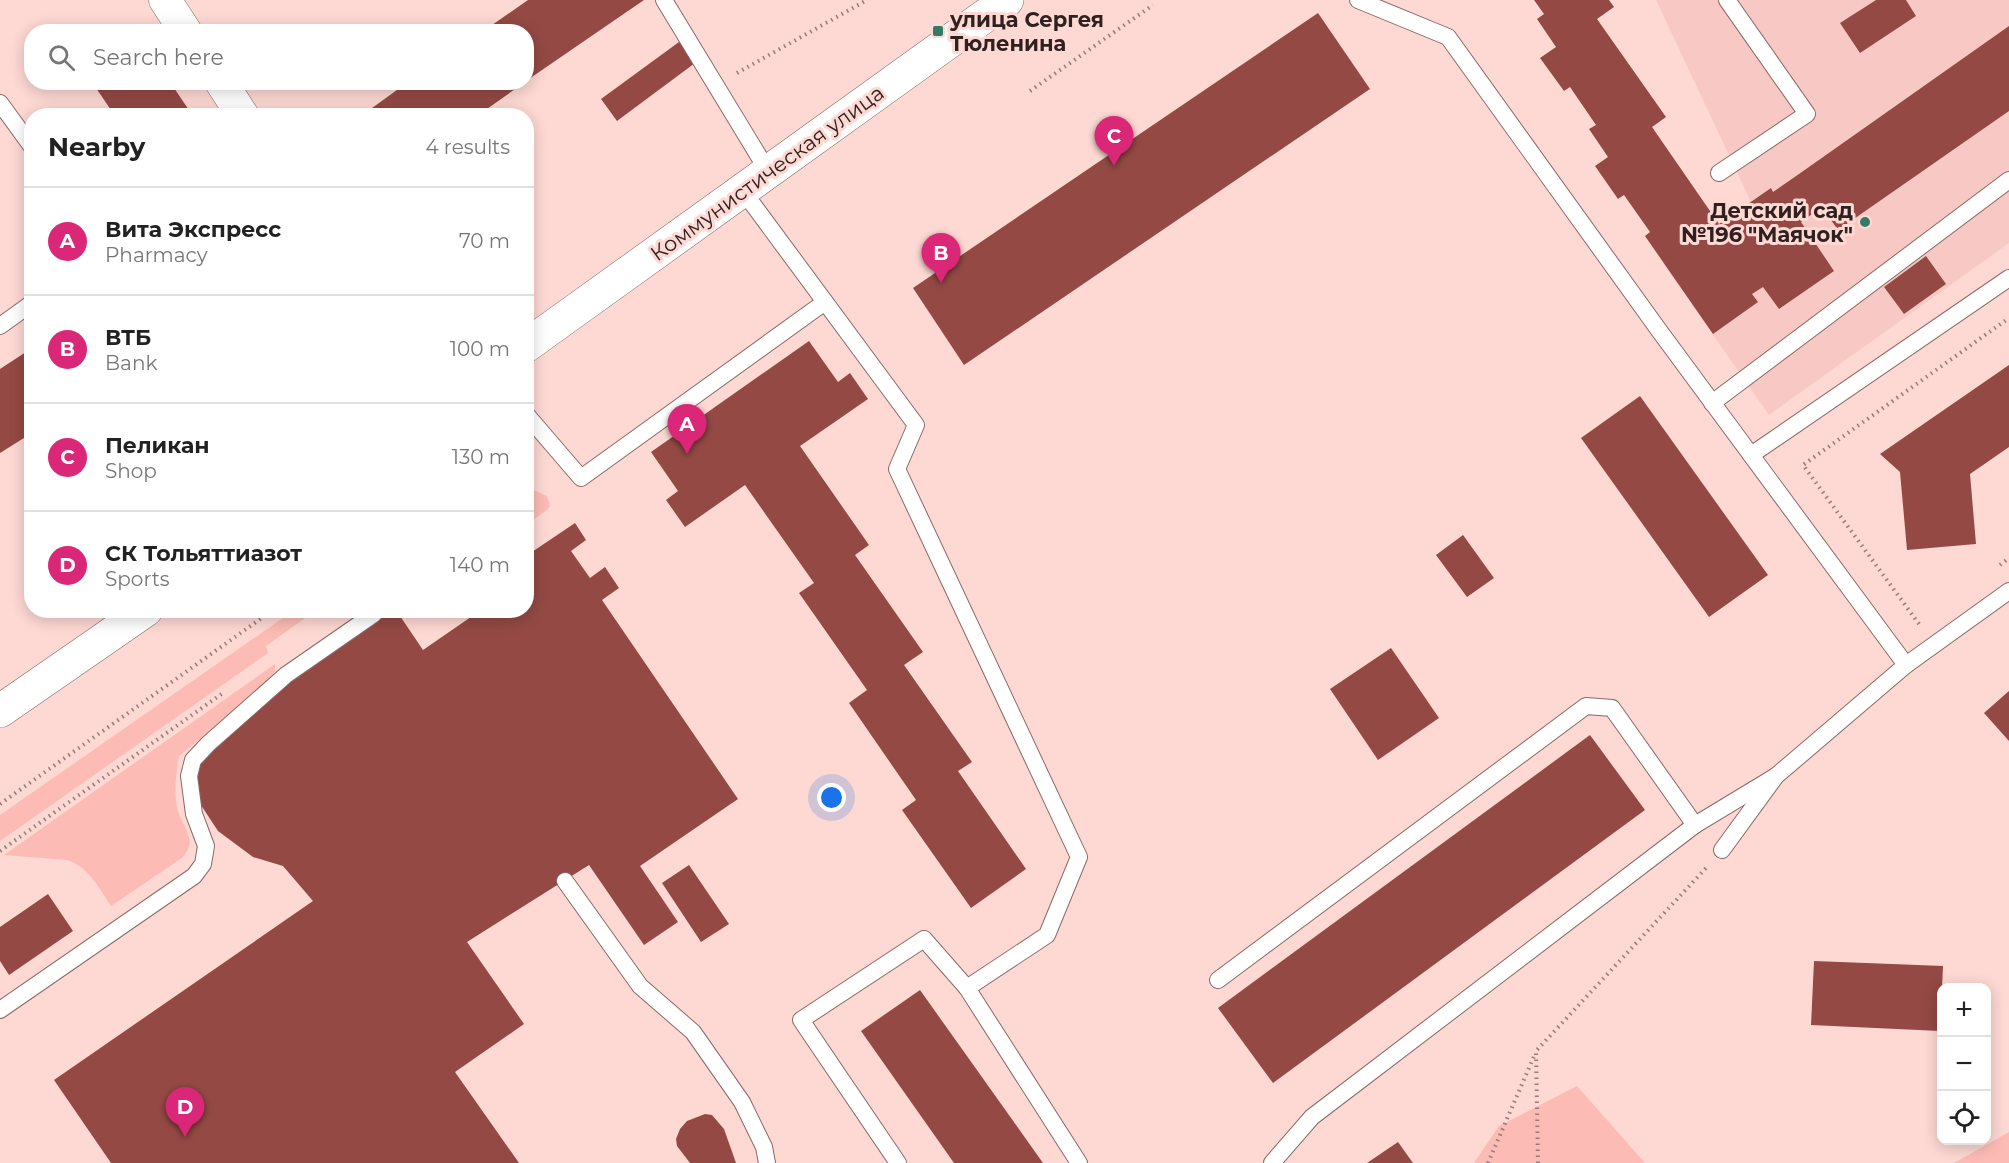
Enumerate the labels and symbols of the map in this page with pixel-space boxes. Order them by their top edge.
place label: улица Сергея Тюленина [949,7,1104,56]
marker: улица Сергея Тюленина [931,24,945,38]
street label: Коммунистическая улица [645,80,889,266]
pin: C [1094,116,1134,166]
place label: Детский сад №196 "Маячок" [1681,198,1853,247]
marker: Детский сад №196 "Маячок" [1858,215,1872,229]
pin: B [922,234,960,283]
pin: A [668,404,706,454]
your location [817,783,846,812]
pin: D [166,1088,204,1137]

